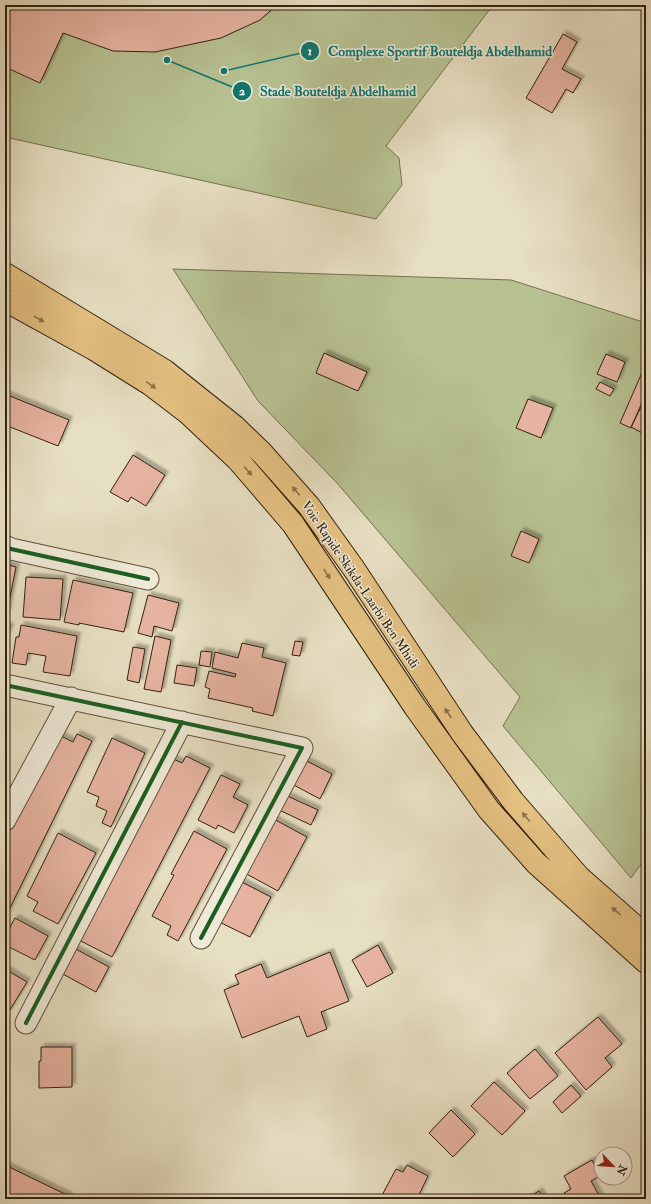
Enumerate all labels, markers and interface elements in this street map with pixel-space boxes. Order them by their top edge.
callout: Complexe Sportif Bouteldja Abdelhamid [300,38,560,64]
text: Complexe Sportif Bouteldja Abdelhamid [328,43,552,61]
text: 1 [308,44,312,59]
callout: Stade Bouteldja Abdelhamid [232,78,424,104]
text: Stade Bouteldja Abdelhamid [260,83,416,100]
text: 2 [239,84,245,99]
one-way arrow [33,316,45,322]
one-way arrow [146,381,156,389]
one-way arrow [243,466,253,476]
one-way arrow [291,485,300,496]
street label: Voie Rapide Skikda-Laarbi Ben Mhidi [297,498,423,672]
one-way arrow [323,569,330,580]
one-way arrow [444,708,452,718]
one-way arrow [522,812,531,822]
one-way arrow [611,906,622,915]
north arrow [593,1146,633,1186]
text: N [613,1162,630,1178]

